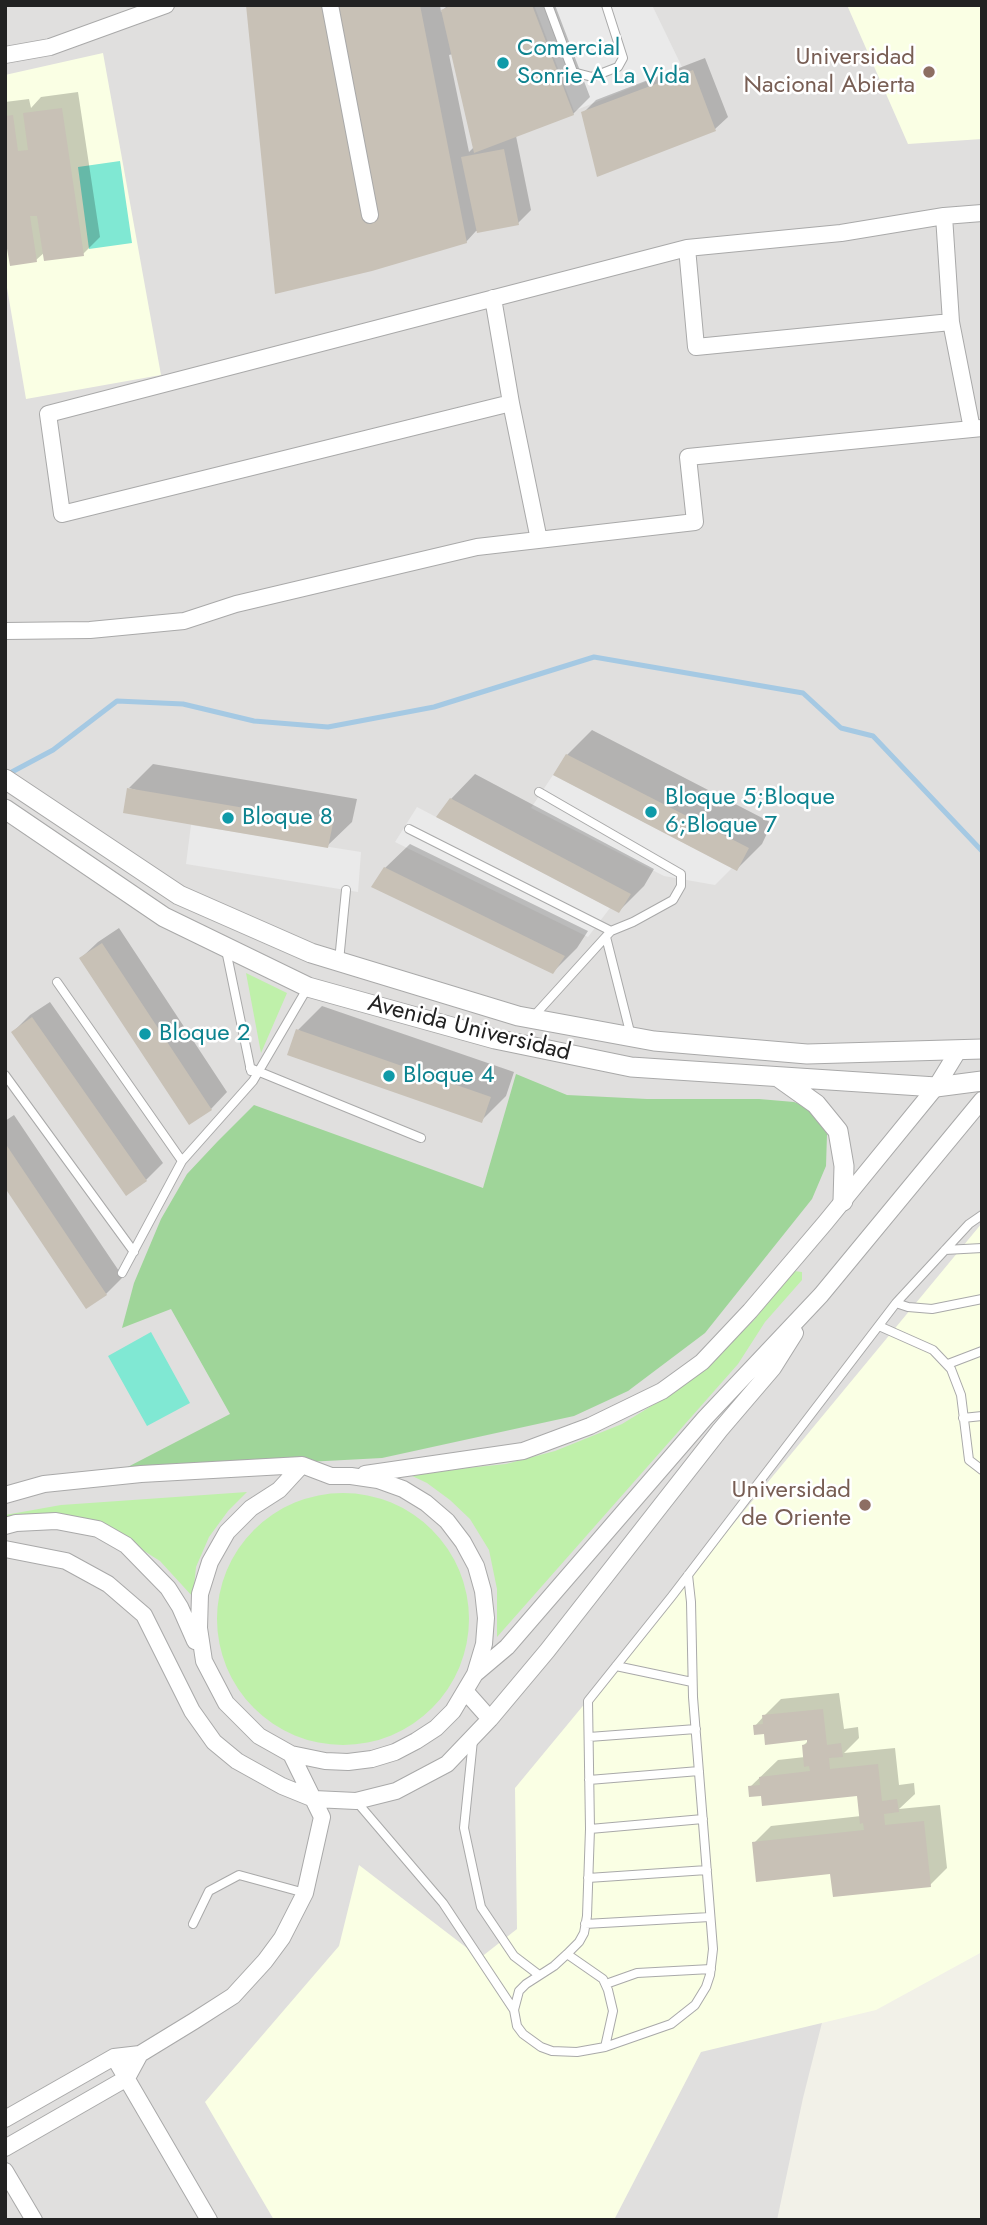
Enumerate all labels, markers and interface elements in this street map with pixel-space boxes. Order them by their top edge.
place label: Comercial Sonrie A La Vida [517,35,690,91]
place label: Universidad Nacional Abierta [744,44,915,100]
marker: Comercial Sonrie A La Vida [495,55,511,71]
marker: Universidad Nacional Abierta [921,64,937,80]
place label: Bloque 5;Bloque 6;Bloque 7 [665,784,835,840]
place label: Bloque 8 [242,804,333,832]
marker: Bloque 5;Bloque 6;Bloque 7 [643,804,659,820]
marker: Bloque 8 [220,810,236,826]
street label: Avenida Universidad [365,990,573,1068]
place label: Bloque 2 [159,1020,251,1048]
marker: Bloque 2 [137,1026,153,1042]
place label: Bloque 4 [403,1062,495,1090]
marker: Bloque 4 [381,1068,397,1084]
place label: Universidad de Oriente [732,1477,851,1533]
marker: Universidad de Oriente [857,1497,873,1513]

